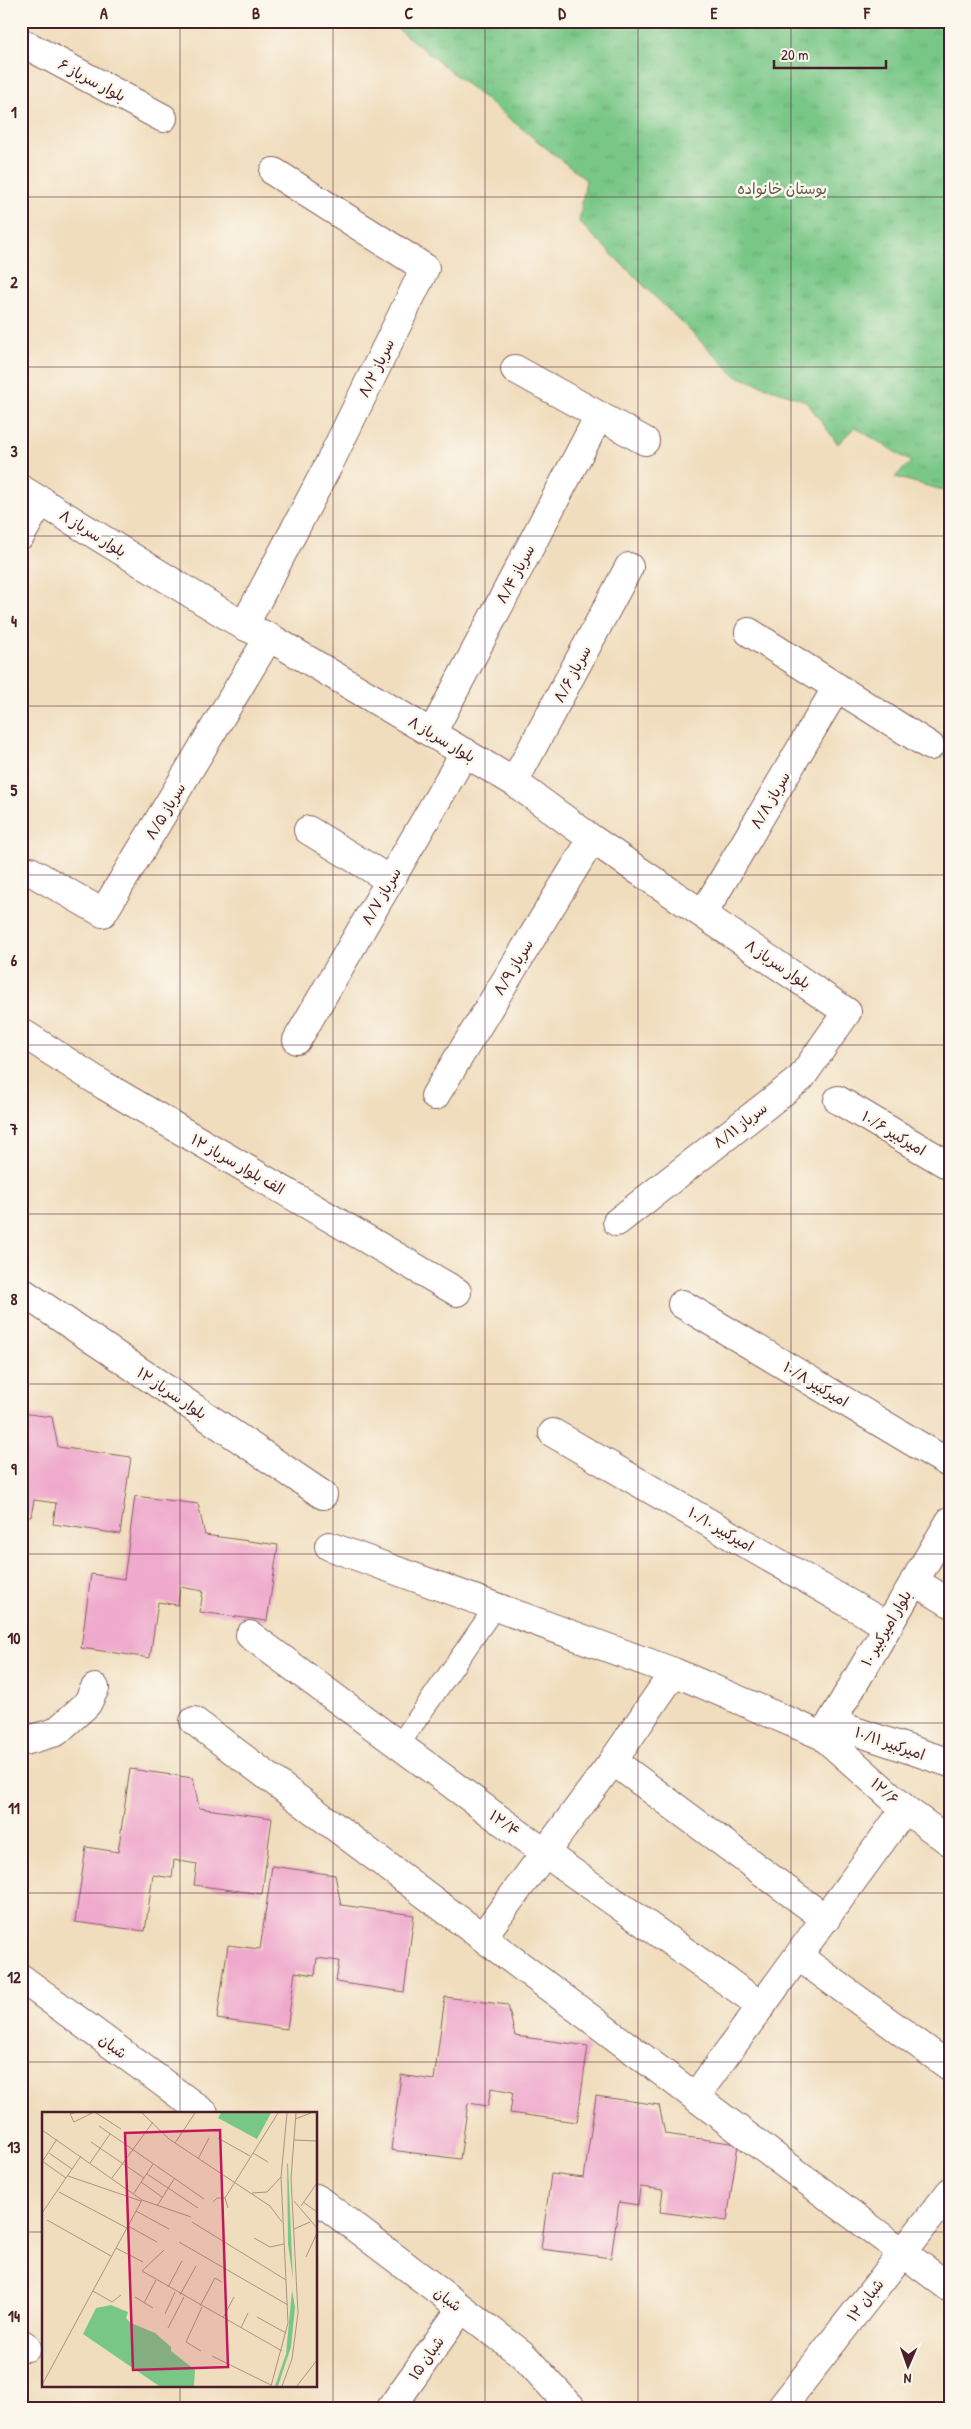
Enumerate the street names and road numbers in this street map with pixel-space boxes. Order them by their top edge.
street label: ۶ بلوار سرباز [55,53,129,107]
street label: ۸/۲ سرباز [353,335,399,401]
street label: ۸ بلوار سرباز [56,504,130,562]
street label: ۸/۴ سرباز [491,541,539,607]
street label: ۸/۶ سرباز [548,642,596,706]
street label: ۸ بلوار سرباز [404,711,480,767]
street label: ۸/۸ سرباز [745,767,795,833]
street label: ۸/۵ سرباز [140,779,190,843]
street label: ۸/۷ سرباز [356,863,406,929]
street label: ۸ بلوار سرباز [741,934,815,994]
street label: ۸/۹ سرباز [488,935,538,999]
street label: ۸/۱۱ سرباز [708,1097,772,1153]
street label: ۱۰/۶ امیرکبیر [858,1106,930,1160]
street label: ۱۲ الف بلوار سرباز [187,1129,289,1199]
street label: ۱۰/۸ امیرکبیر [779,1356,853,1412]
street label: ۱۲ بلوار سرباز [133,1362,211,1424]
street label: ۱۰/۱۰ امیرکبیر [684,1502,758,1556]
street label: ۱۰ بلوار امیرکبیر [856,1586,916,1670]
street label: ۱۰/۱۱ امیرکبیر [852,1721,928,1765]
street label: ۱۲/۶ [866,1773,904,1809]
street label: ۱۲/۴ [485,1805,525,1841]
street label: شبان [95,2029,131,2063]
street label: ۱۲ شبان [842,2274,888,2326]
street label: شبان [430,2282,466,2316]
street label: ۱۵ شبان [403,2332,449,2384]

